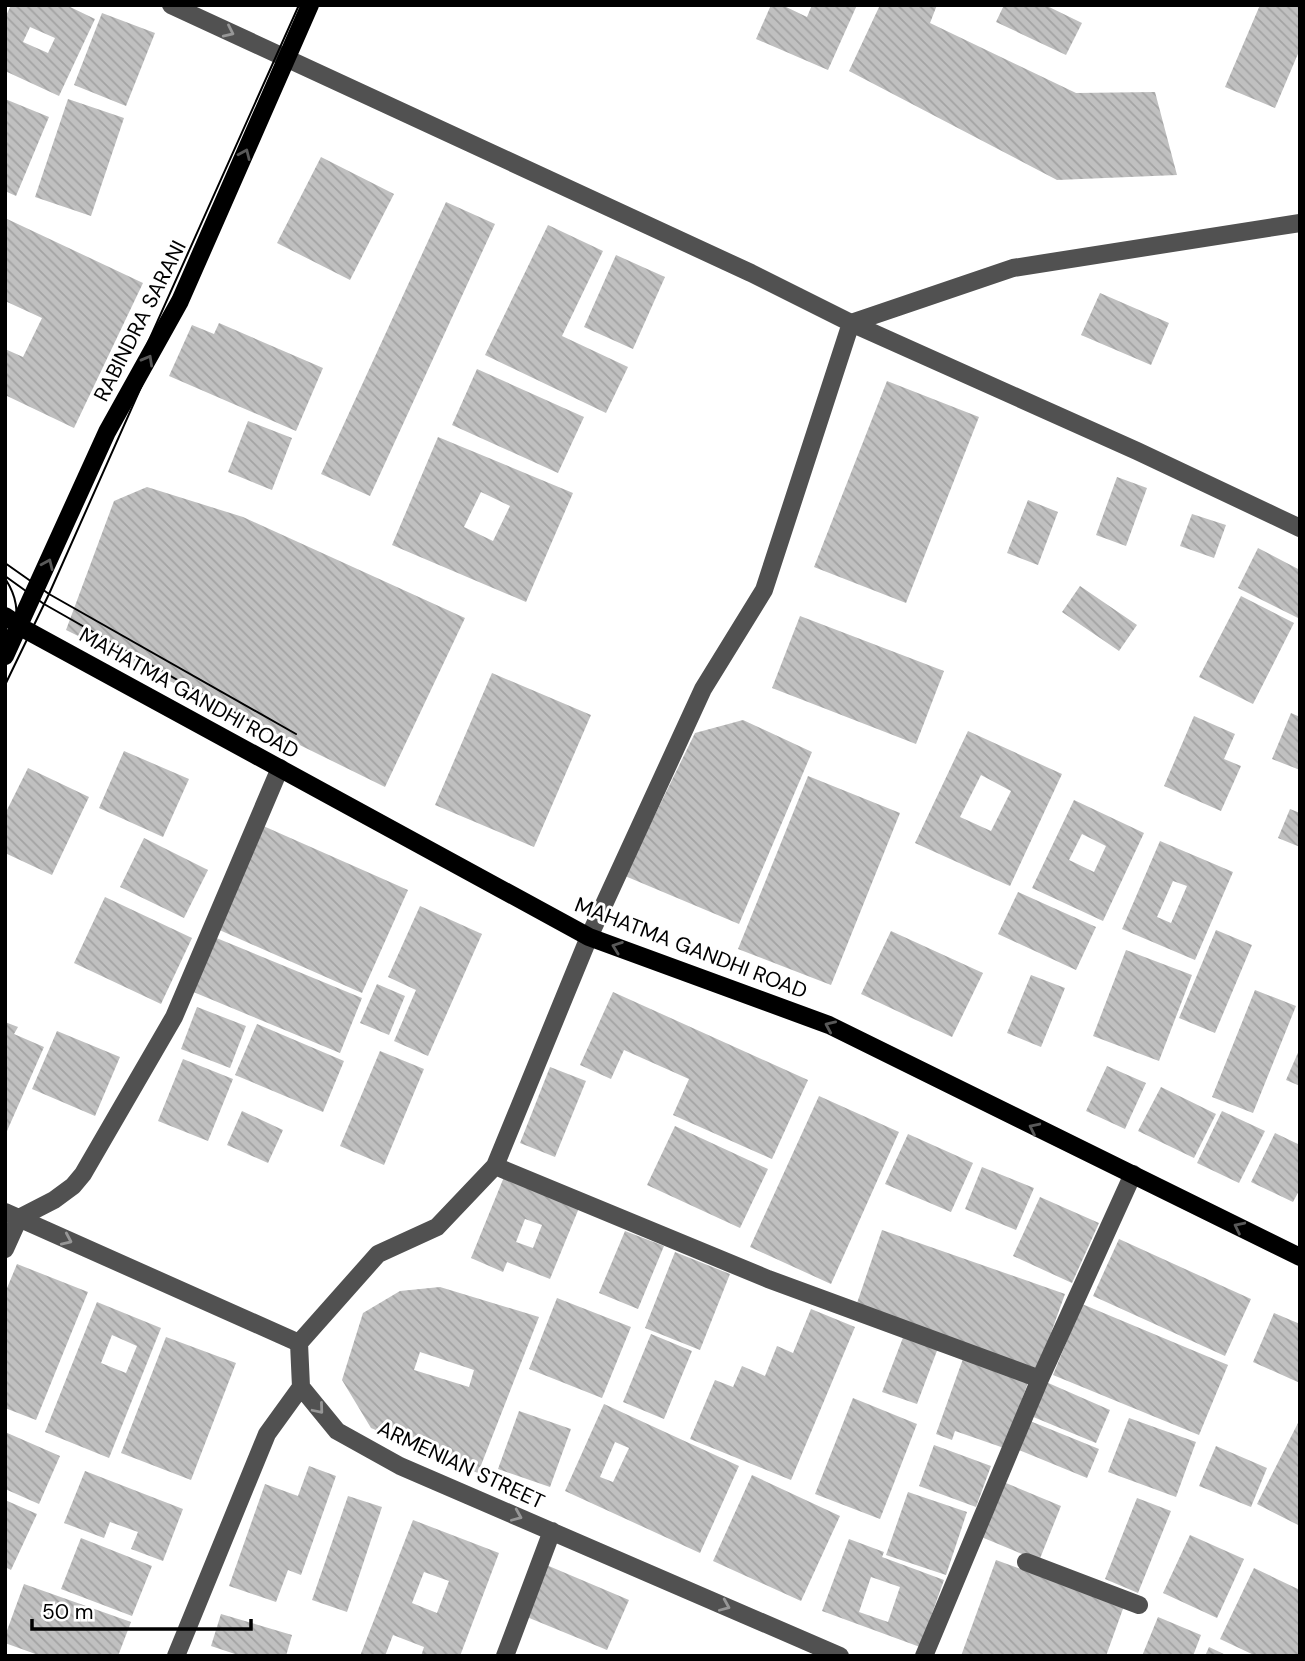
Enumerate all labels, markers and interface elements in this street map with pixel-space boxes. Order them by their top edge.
one-way arrow [222,24,234,38]
one-way arrow [237,149,251,161]
street label: RABINDRA SARANI [87,236,193,406]
one-way arrow [139,354,153,367]
one-way arrow [40,559,54,571]
street label: MAHATMA GANDHI ROAD [74,621,304,765]
street label: MAHATMA GANDHI ROAD [571,891,811,1005]
one-way arrow [612,941,624,955]
one-way arrow [825,1020,838,1034]
one-way arrow [1029,1122,1041,1136]
one-way arrow [1234,1222,1246,1236]
one-way arrow [60,1232,73,1246]
one-way arrow [311,1400,323,1413]
street label: ARMENIAN STREET [373,1414,549,1516]
one-way arrow [509,1508,522,1522]
scale bar [32,1588,250,1632]
text: 50 m [42,1598,93,1626]
one-way arrow [718,1598,731,1612]

